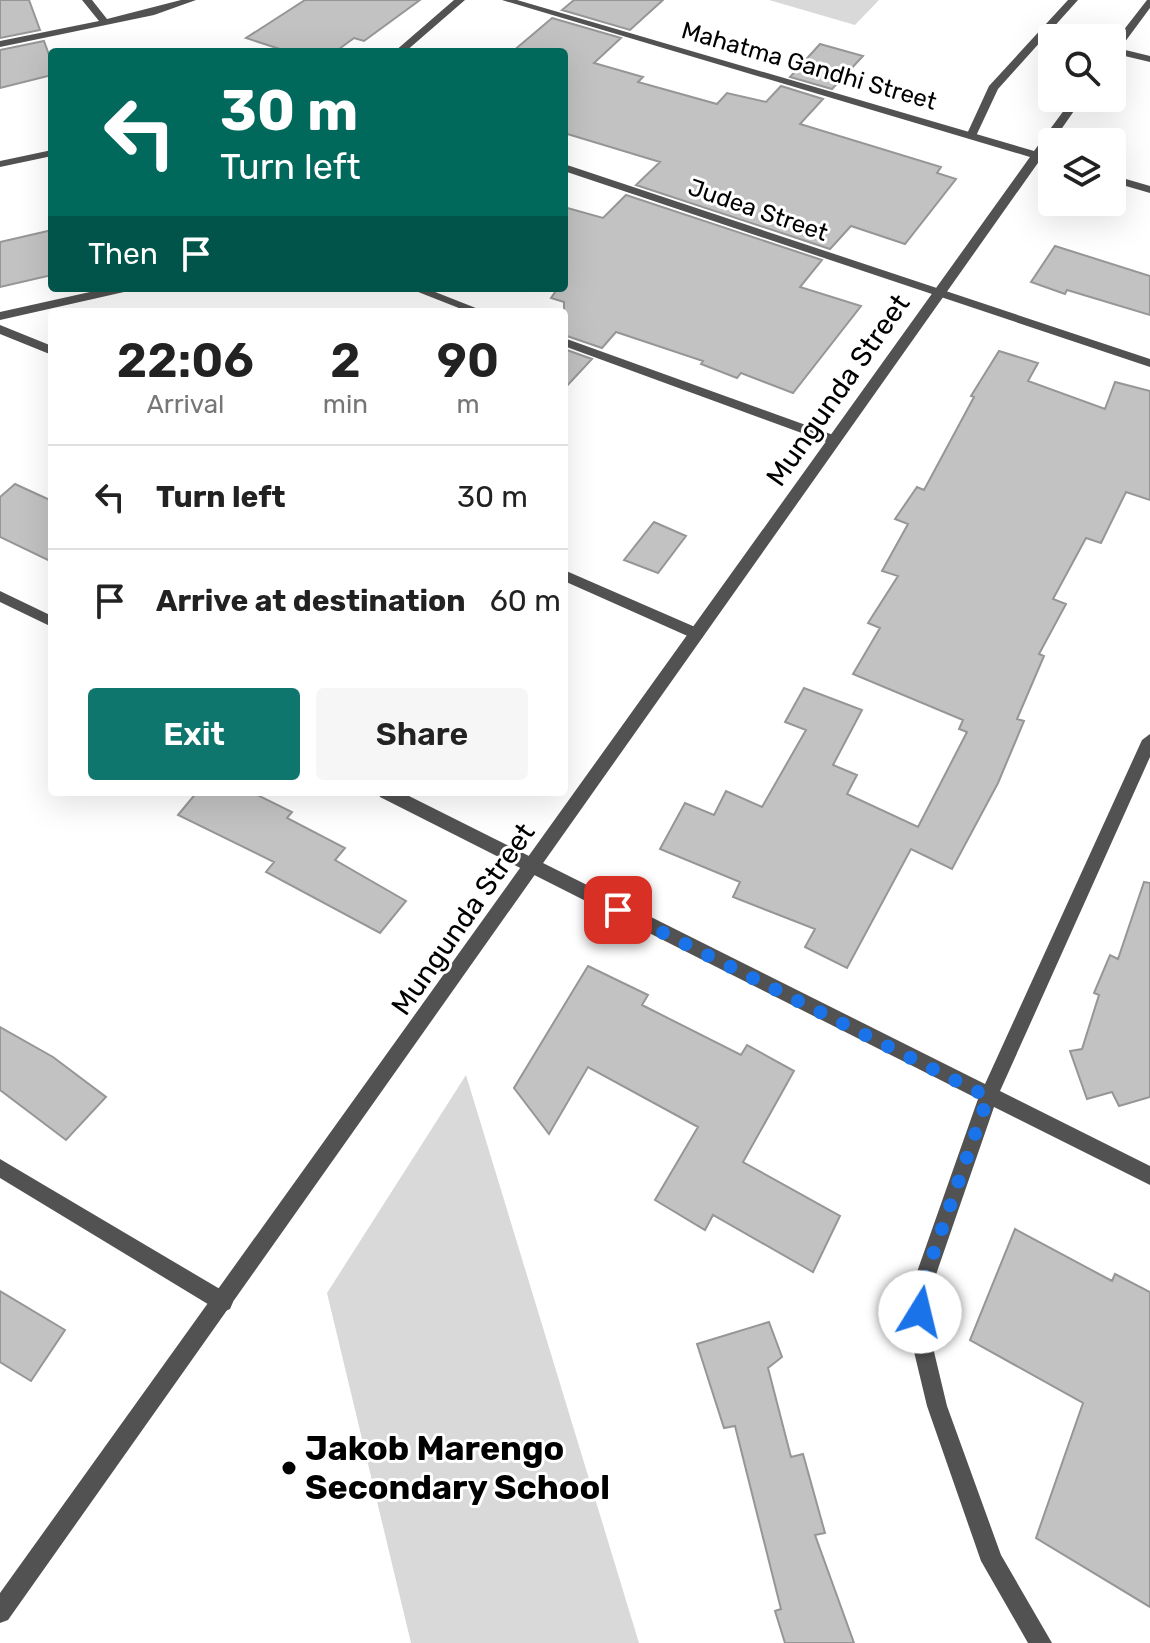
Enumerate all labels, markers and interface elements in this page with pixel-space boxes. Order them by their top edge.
street label: Mahatma Gandhi Street [678,16,940,116]
map controls [1038,24,1126,216]
button: search [1038,24,1126,112]
text: 30 m [220,78,358,144]
icon: left [88,80,192,184]
button: layers [1038,128,1126,216]
text: Turn left [220,145,361,188]
street label: Judea Street [685,173,831,247]
icon: arrive [174,232,218,276]
text: Then [88,236,158,272]
street label: Mungunda Street [760,288,917,492]
text: 22:06 [117,332,254,389]
text: 2 [330,332,361,389]
text: 90 [437,332,499,389]
text: Arrival [146,389,224,420]
text: min [323,389,368,420]
text: m [456,389,480,420]
icon: left [88,475,132,519]
text: Turn left [156,479,286,515]
text: 30 m [457,479,528,515]
icon: arrive [88,579,132,623]
text: Arrive at destination [156,583,466,619]
text: 60 m [490,583,561,619]
button: Exit [88,688,300,780]
button: Share [316,688,528,780]
street label: Mungunda Street [385,817,542,1021]
pin [584,876,652,944]
icon: arrive [596,888,640,932]
position arrow [878,1270,962,1354]
place label: Jakob Marengo Secondary School [305,1428,610,1508]
marker: Jakob Marengo Secondary School [280,1459,298,1477]

